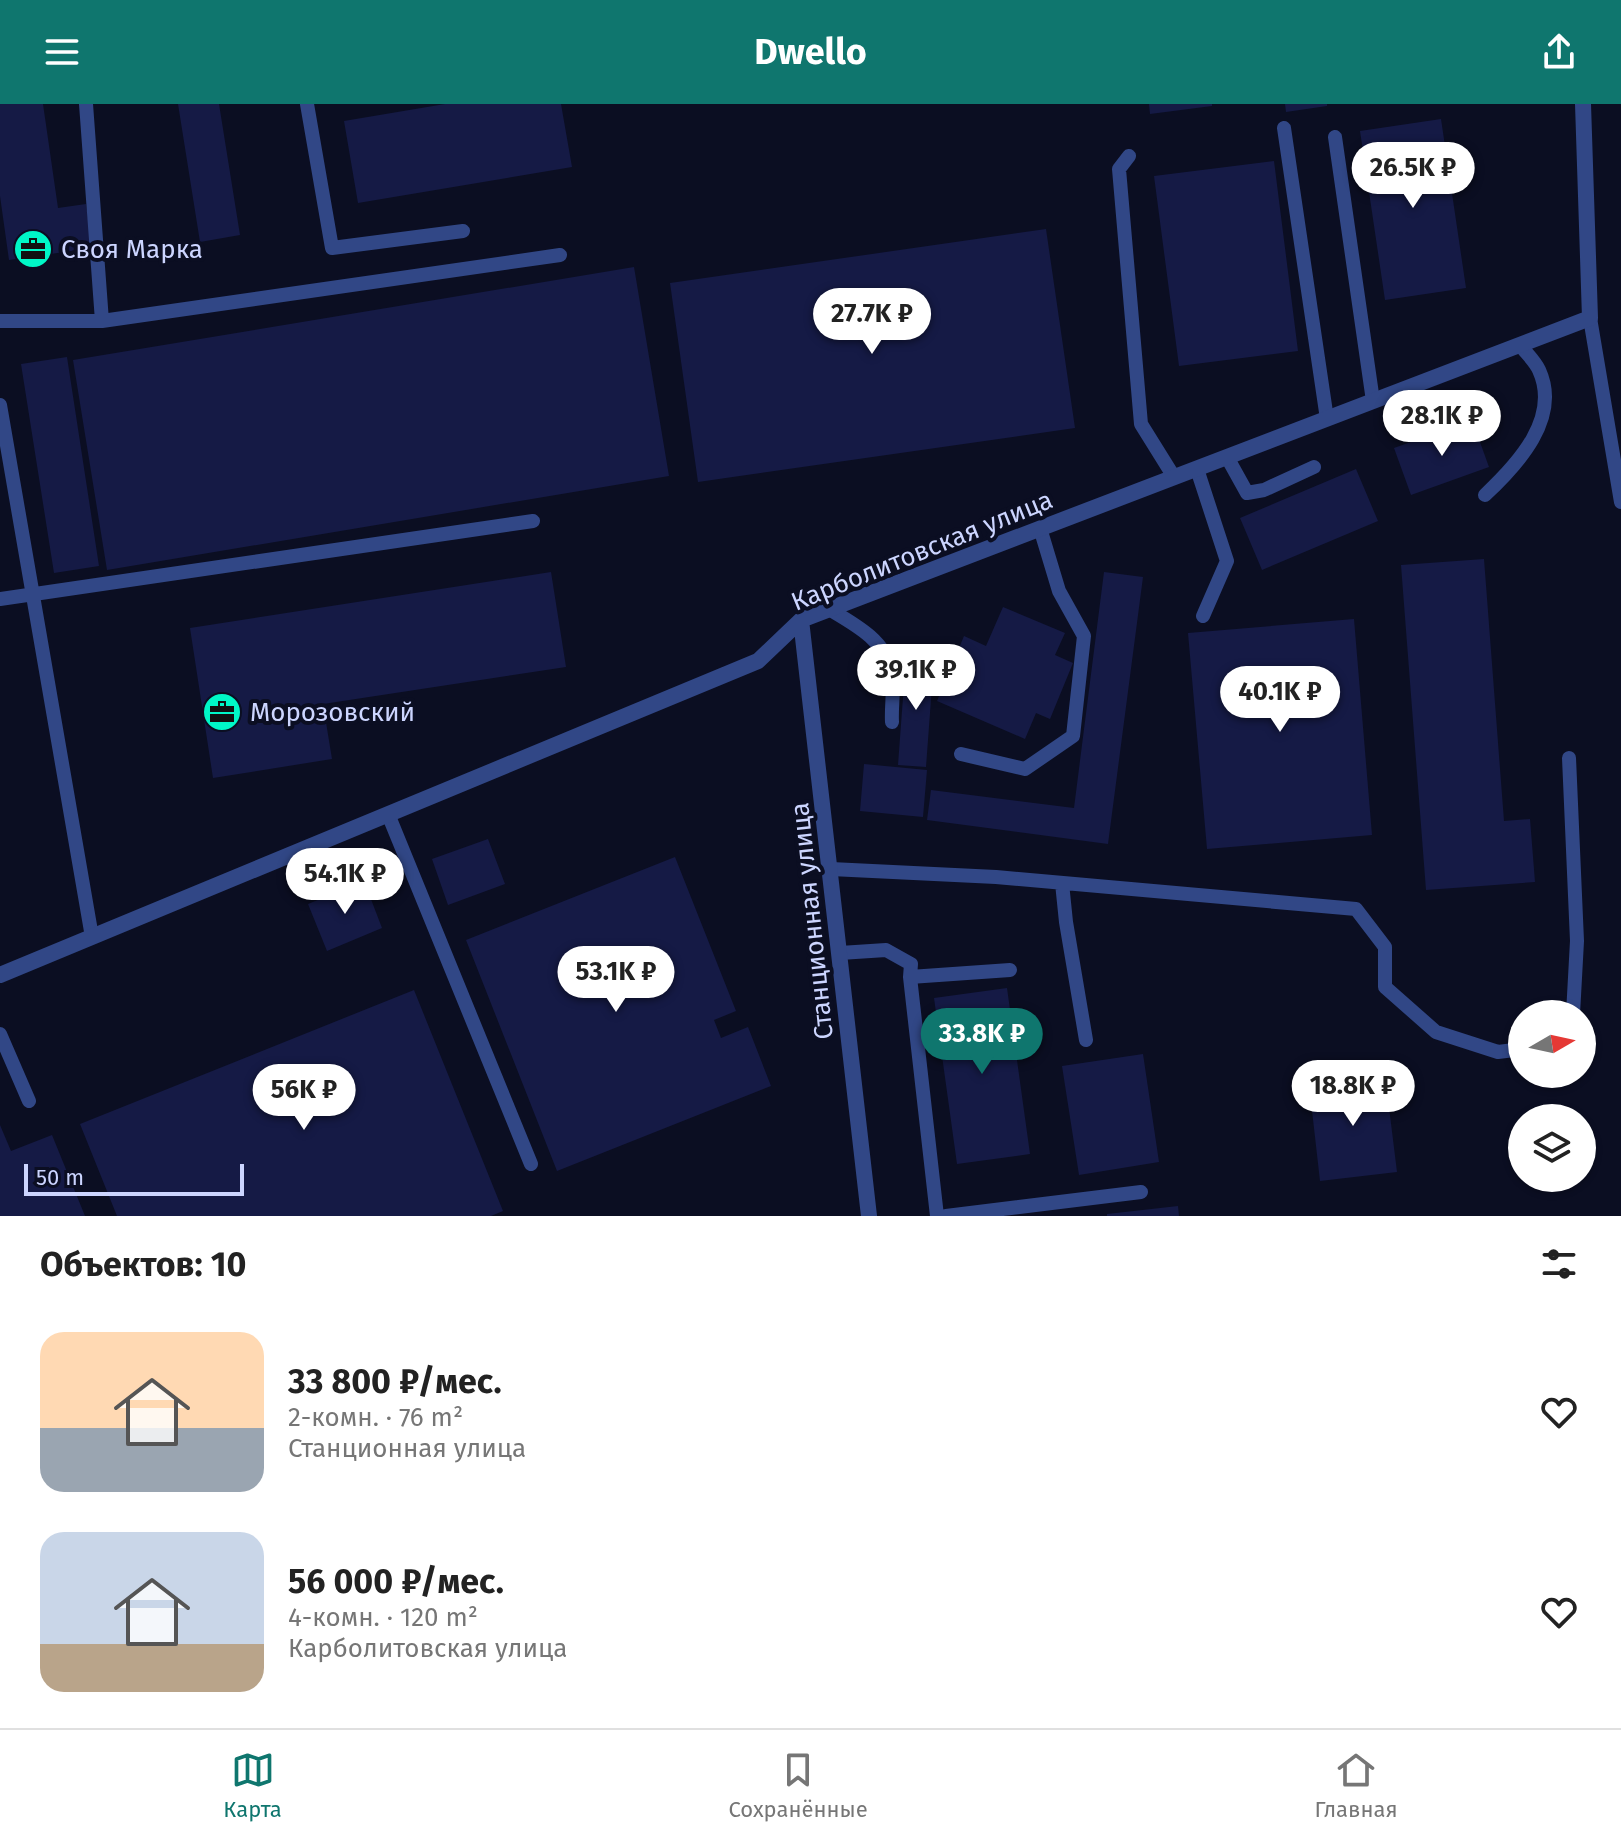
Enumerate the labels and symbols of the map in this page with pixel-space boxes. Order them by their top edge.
pin: 26.5K ₽ [1339,142,1487,210]
office icon: Своя Марка [12,228,54,270]
place label: Своя Марка [61,234,203,265]
pin: 27.7K ₽ [798,288,946,356]
pin: 28.1K ₽ [1368,390,1516,458]
street label: Карболитовская улица [787,484,1057,618]
pin: 39.1K ₽ [842,644,990,712]
pin: 40.1K ₽ [1206,666,1354,734]
office icon: Морозовский [201,691,243,733]
place label: Морозовский [250,697,415,728]
street label: Станционная улица [784,801,840,1041]
pin: 54.1K ₽ [271,848,419,916]
pin: 53.1K ₽ [542,946,690,1014]
north arrow [1508,1000,1596,1088]
pin: 33.8K ₽ [908,1008,1056,1076]
pin: 18.8K ₽ [1279,1060,1427,1128]
pin: 56K ₽ [248,1064,360,1132]
scale bar [24,1160,244,1196]

